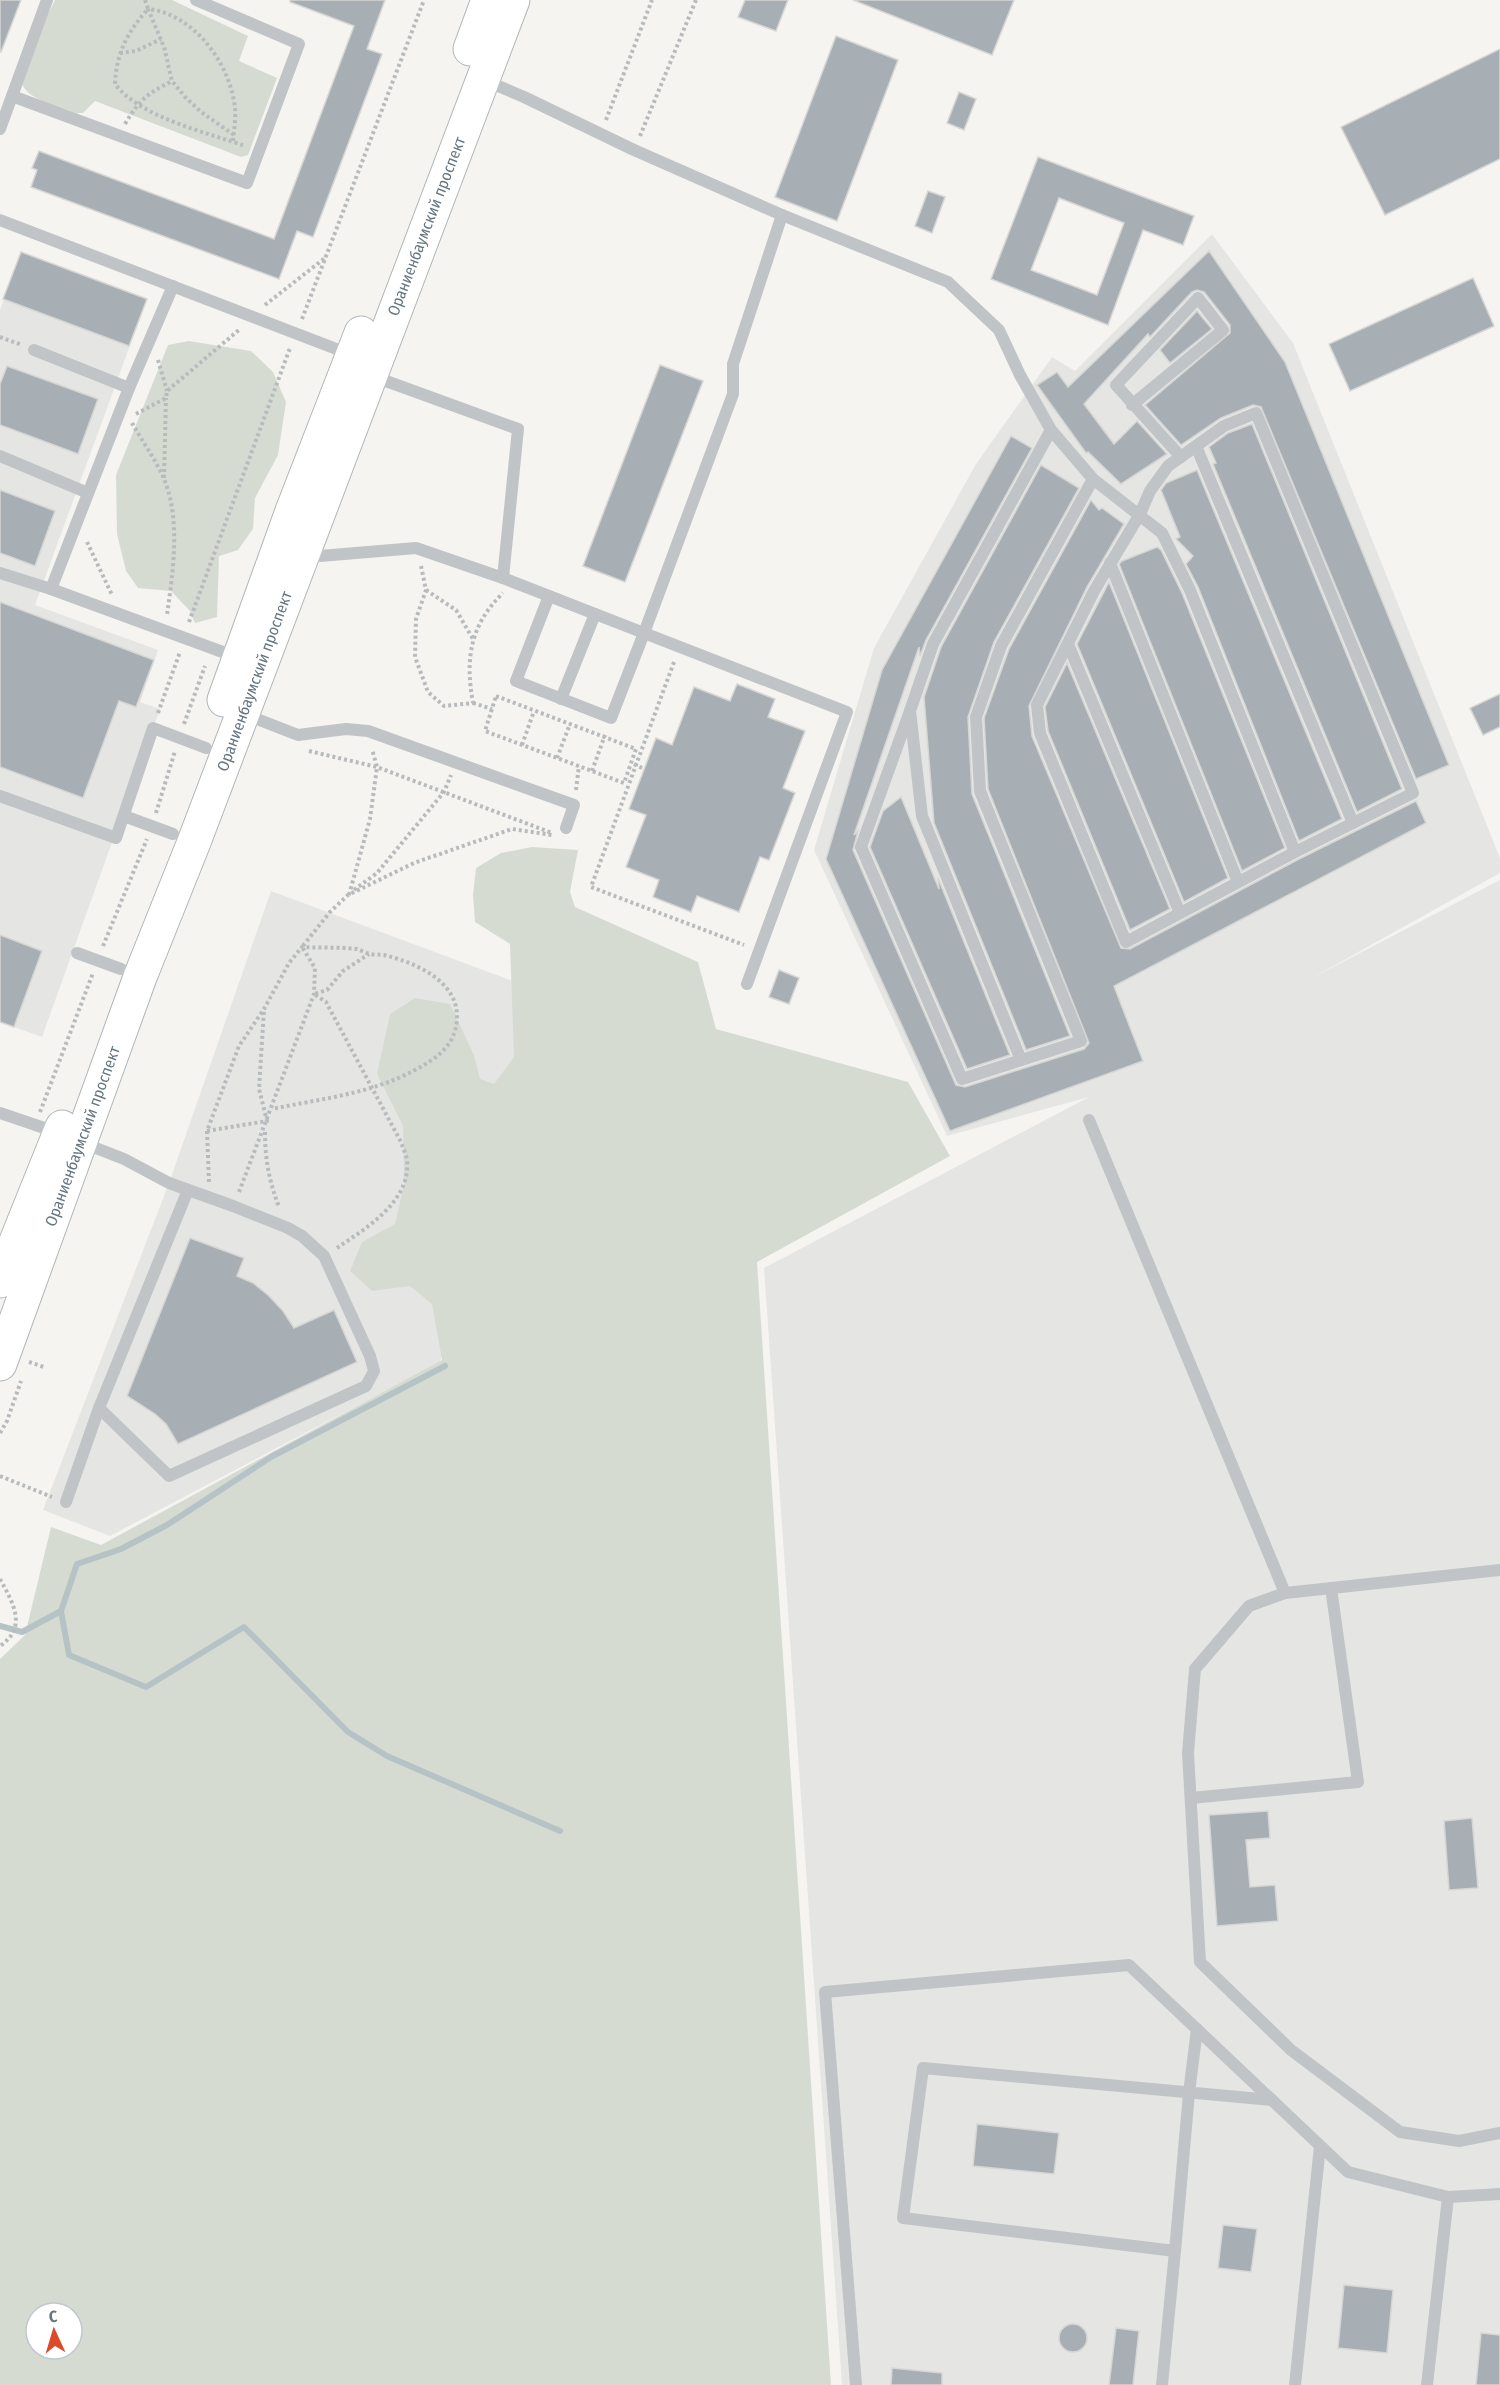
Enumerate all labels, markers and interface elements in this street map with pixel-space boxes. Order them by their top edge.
street label: Ораниенбаумский проспект [383,133,470,318]
street label: Ораниенбаумский проспект [213,588,296,774]
street label: Ораниенбаумский проспект [41,1043,124,1229]
north arrow [24,2301,84,2361]
text: С [48,2307,58,2326]

